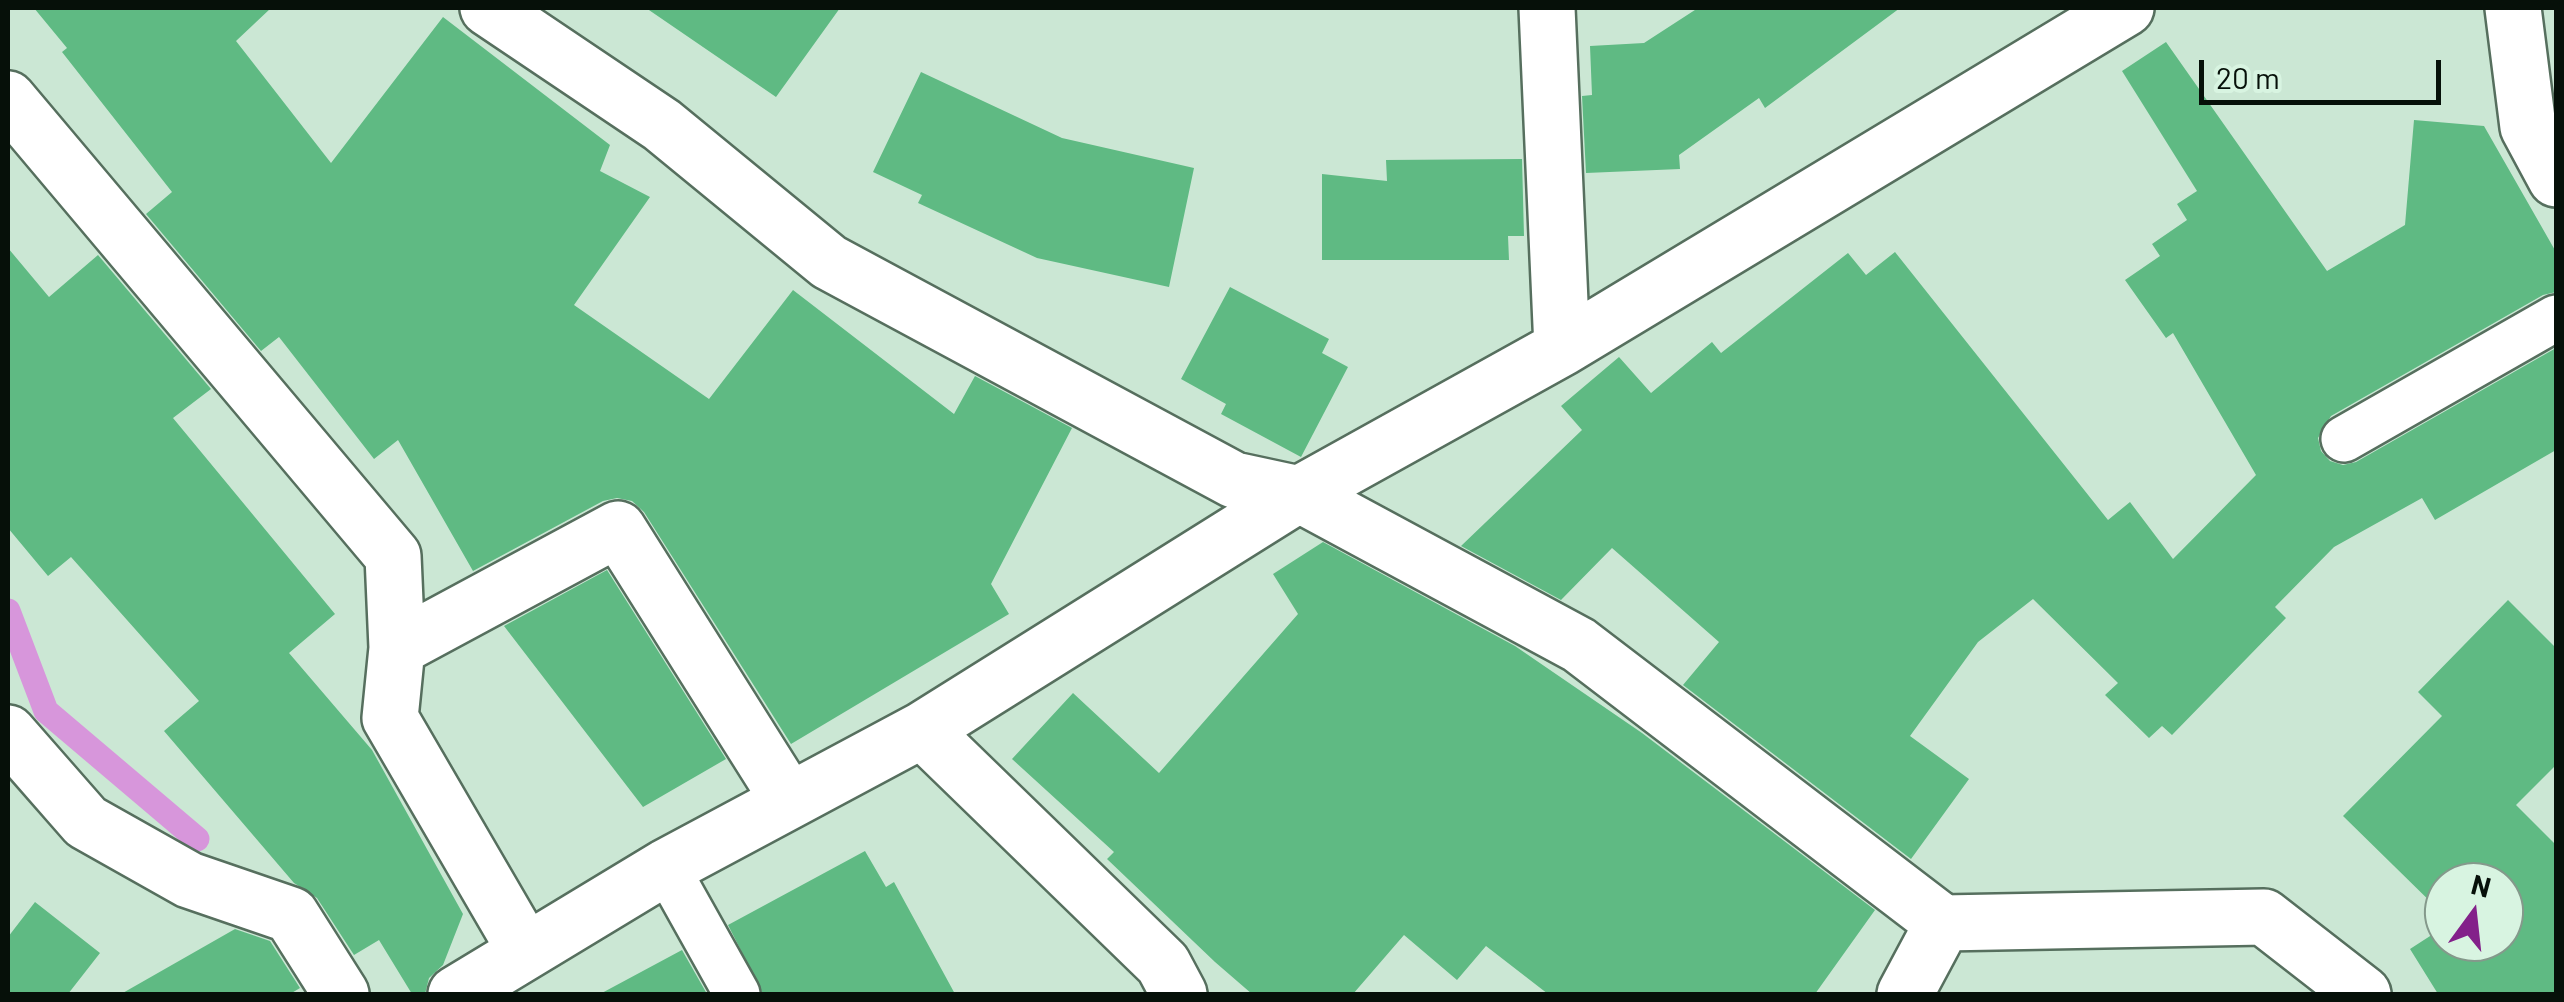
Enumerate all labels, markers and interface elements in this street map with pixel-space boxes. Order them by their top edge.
scale bar [2204,40,2446,102]
text: 20 m [2216,59,2280,95]
north arrow [2424,862,2524,962]
text: N [2468,866,2495,904]

